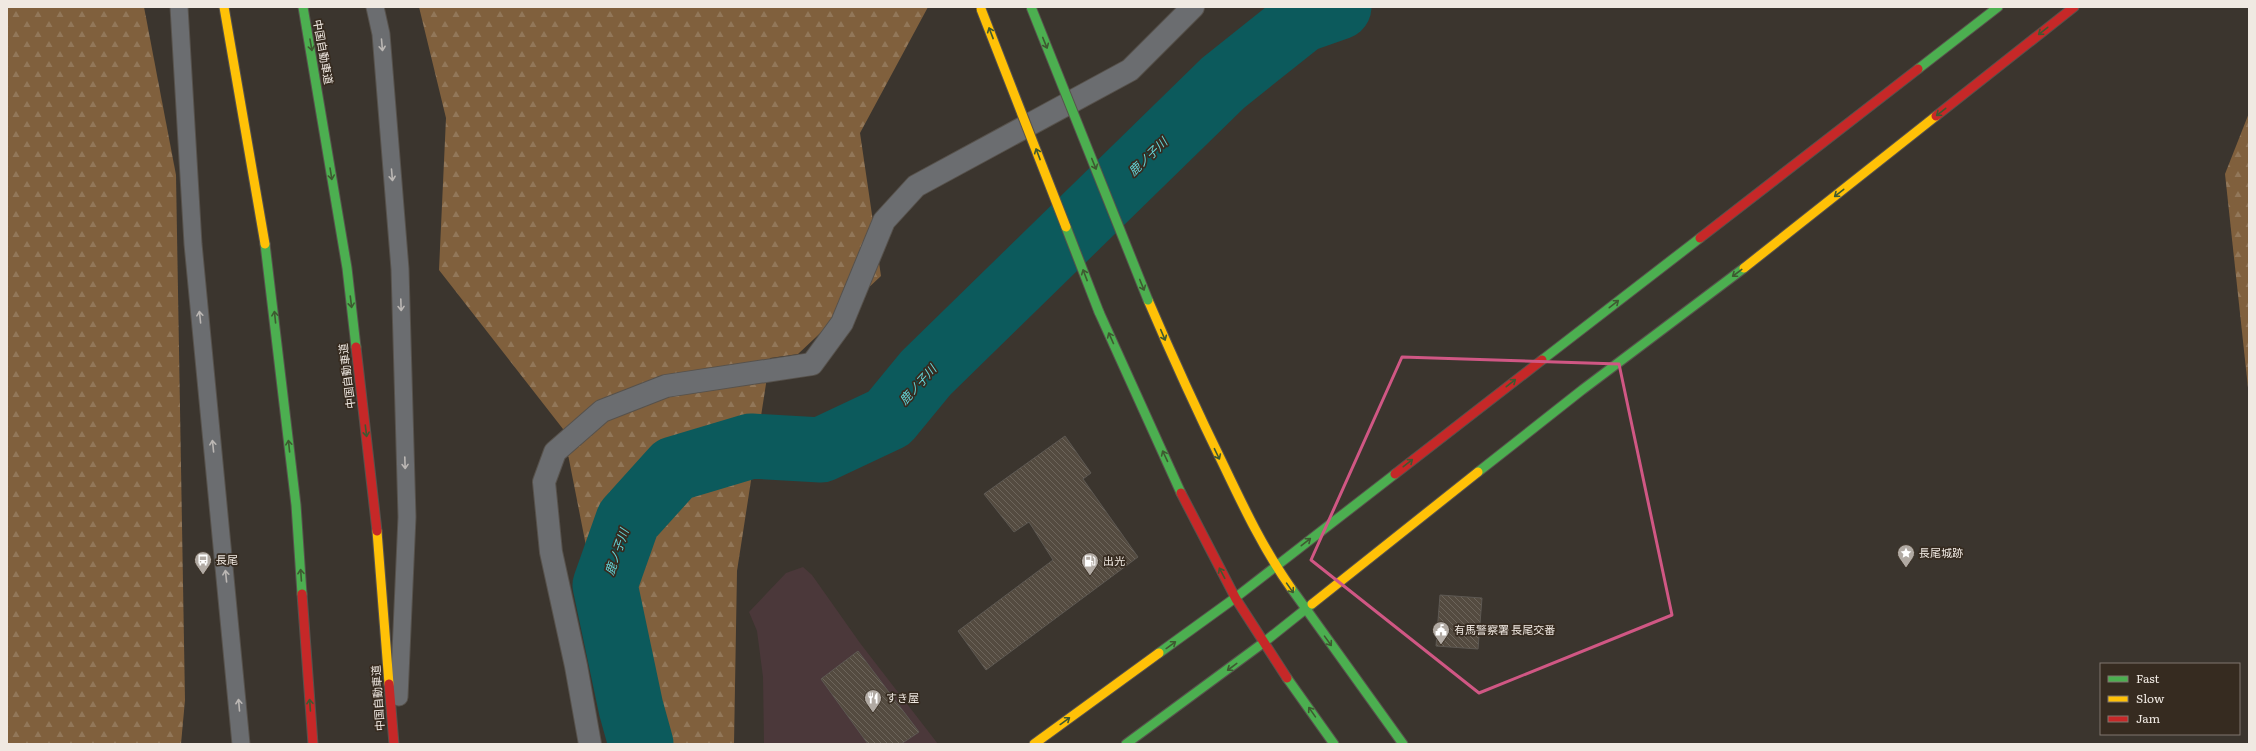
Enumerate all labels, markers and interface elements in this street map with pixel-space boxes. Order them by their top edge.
street label: 中国自動車道 [310,18,338,86]
one-way arrow [986,27,994,39]
one-way arrow [2038,27,2049,36]
one-way arrow [1042,37,1050,49]
one-way arrow [307,38,315,51]
one-way arrow [378,38,385,51]
one-way arrow [1936,108,1947,116]
water label: 鹿ノ子川 [1124,132,1172,179]
one-way arrow [1033,149,1041,161]
one-way arrow [1090,157,1098,169]
one-way arrow [327,167,335,180]
one-way arrow [388,168,396,181]
one-way arrow [1834,188,1845,197]
one-way arrow [1731,268,1742,277]
one-way arrow [1081,270,1089,282]
one-way arrow [1138,278,1146,290]
one-way arrow [347,295,354,308]
one-way arrow [397,298,405,311]
one-way arrow [1609,299,1620,308]
one-way arrow [197,311,204,324]
one-way arrow [271,311,278,324]
one-way arrow [1160,329,1167,341]
one-way arrow [1107,332,1114,344]
street label: 中国自動車道 [334,342,358,410]
water label: 鹿ノ子川 [895,359,941,408]
one-way arrow [1506,379,1517,387]
one-way arrow [362,424,370,437]
one-way arrow [209,440,217,453]
one-way arrow [285,440,293,453]
one-way arrow [1214,447,1221,459]
one-way arrow [1161,451,1168,463]
one-way arrow [402,456,409,469]
one-way arrow [1403,458,1414,467]
water label: 鹿ノ子川 [600,524,633,577]
one-way arrow [1300,538,1311,546]
place icon: 長尾城跡 [1896,543,1916,568]
place label: 長尾城跡 [1919,544,1963,560]
bus stop icon: 長尾 [193,550,213,575]
place label: 長尾 [216,551,238,567]
fuel station icon: 出光 [1080,551,1100,576]
place label: 出光 [1103,552,1125,568]
one-way arrow [1218,567,1226,579]
one-way arrow [297,569,304,582]
one-way arrow [222,570,230,583]
one-way arrow [1286,582,1294,593]
public building icon: 有馬警察署 長尾交番 [1431,620,1451,645]
place label: 有馬警察署 長尾交番 [1454,621,1555,637]
one-way arrow [1324,635,1332,646]
one-way arrow [1165,641,1176,649]
one-way arrow [1226,663,1237,671]
legend [2100,663,2240,735]
street label: 中国自動車道 [367,665,387,732]
text: Fast [2136,669,2160,687]
restaurant icon: すき屋 [863,688,883,713]
place label: すき屋 [886,689,919,705]
text: Slow [2136,689,2165,707]
one-way arrow [235,699,242,712]
one-way arrow [307,699,314,712]
one-way arrow [1308,707,1316,718]
text: Jam [2136,709,2161,727]
one-way arrow [1060,717,1071,725]

